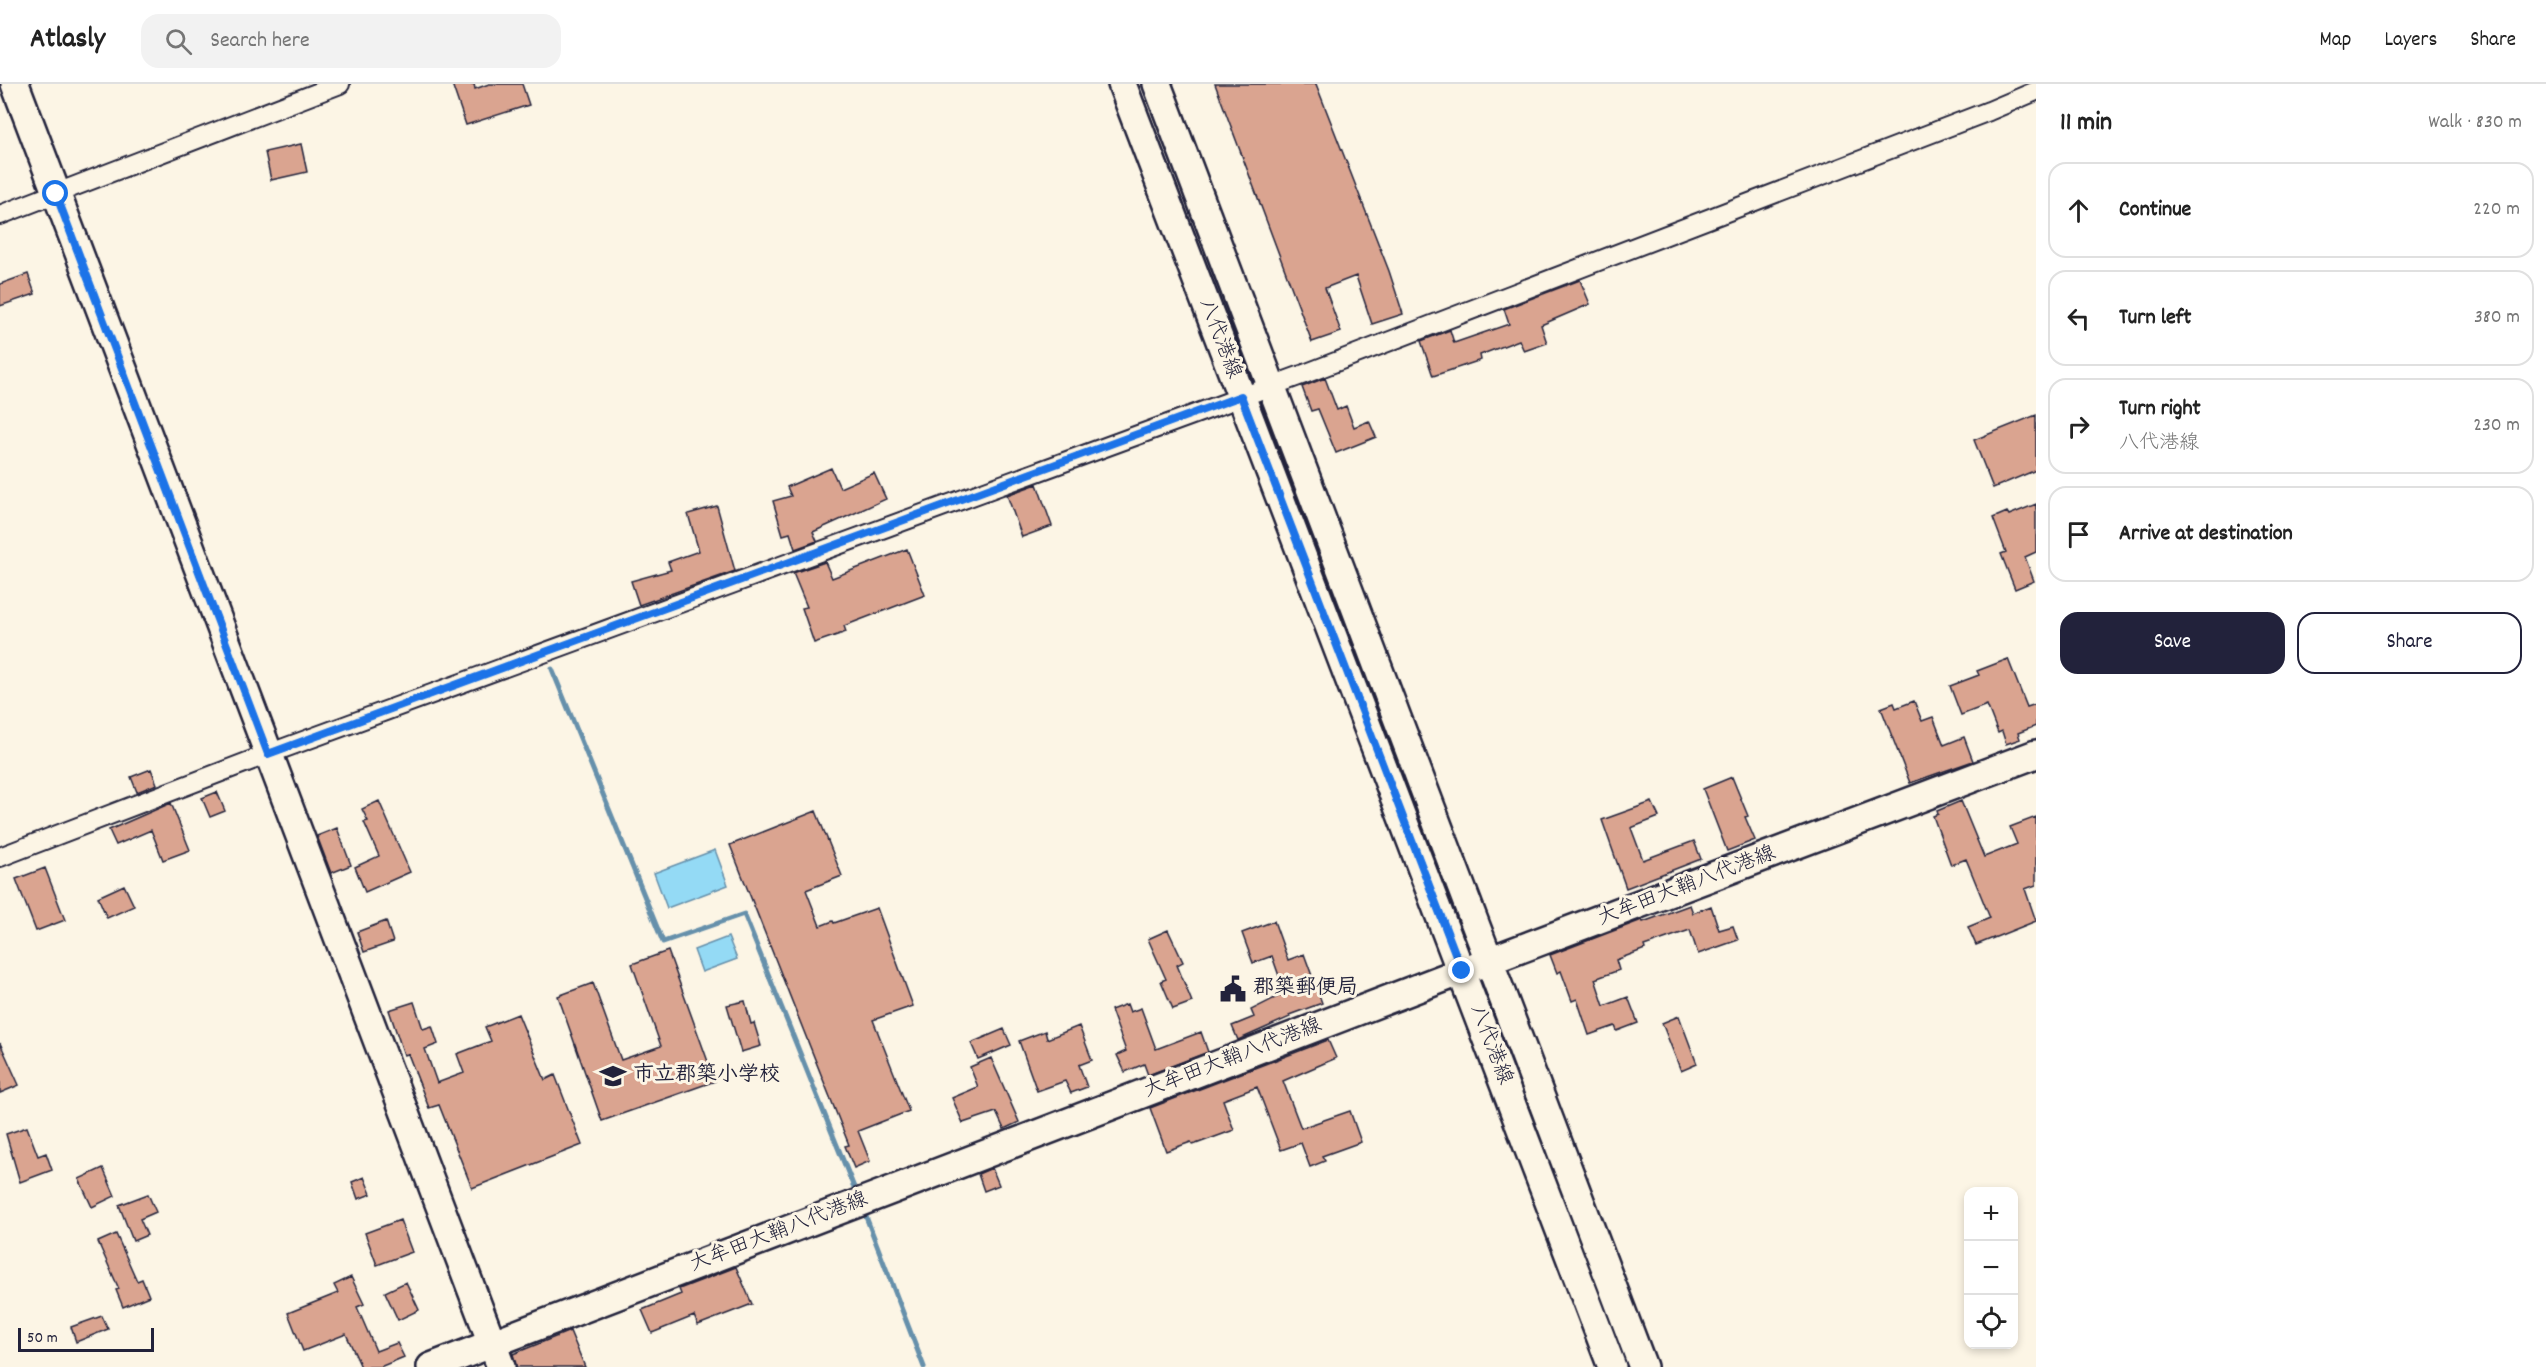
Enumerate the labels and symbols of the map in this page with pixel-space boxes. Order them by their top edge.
route start [42,180,68,206]
street label: 八代港線 [1190,294,1248,384]
street label: 大牟田大鞘八代港線 [1593,839,1781,935]
route end [1448,957,1474,983]
public building icon: 郡築郵便局 [1218,974,1248,1004]
place label: 郡築郵便局 [1253,974,1358,1004]
street label: 八代港線 [1461,1000,1519,1090]
street label: 大牟田大鞘八代港線 [1139,1011,1327,1107]
school or university icon: 市立郡築小学校 [598,1061,628,1091]
place label: 市立郡築小学校 [633,1061,780,1091]
street label: 大牟田大鞘八代港線 [685,1185,873,1281]
scale bar [18,1325,154,1352]

